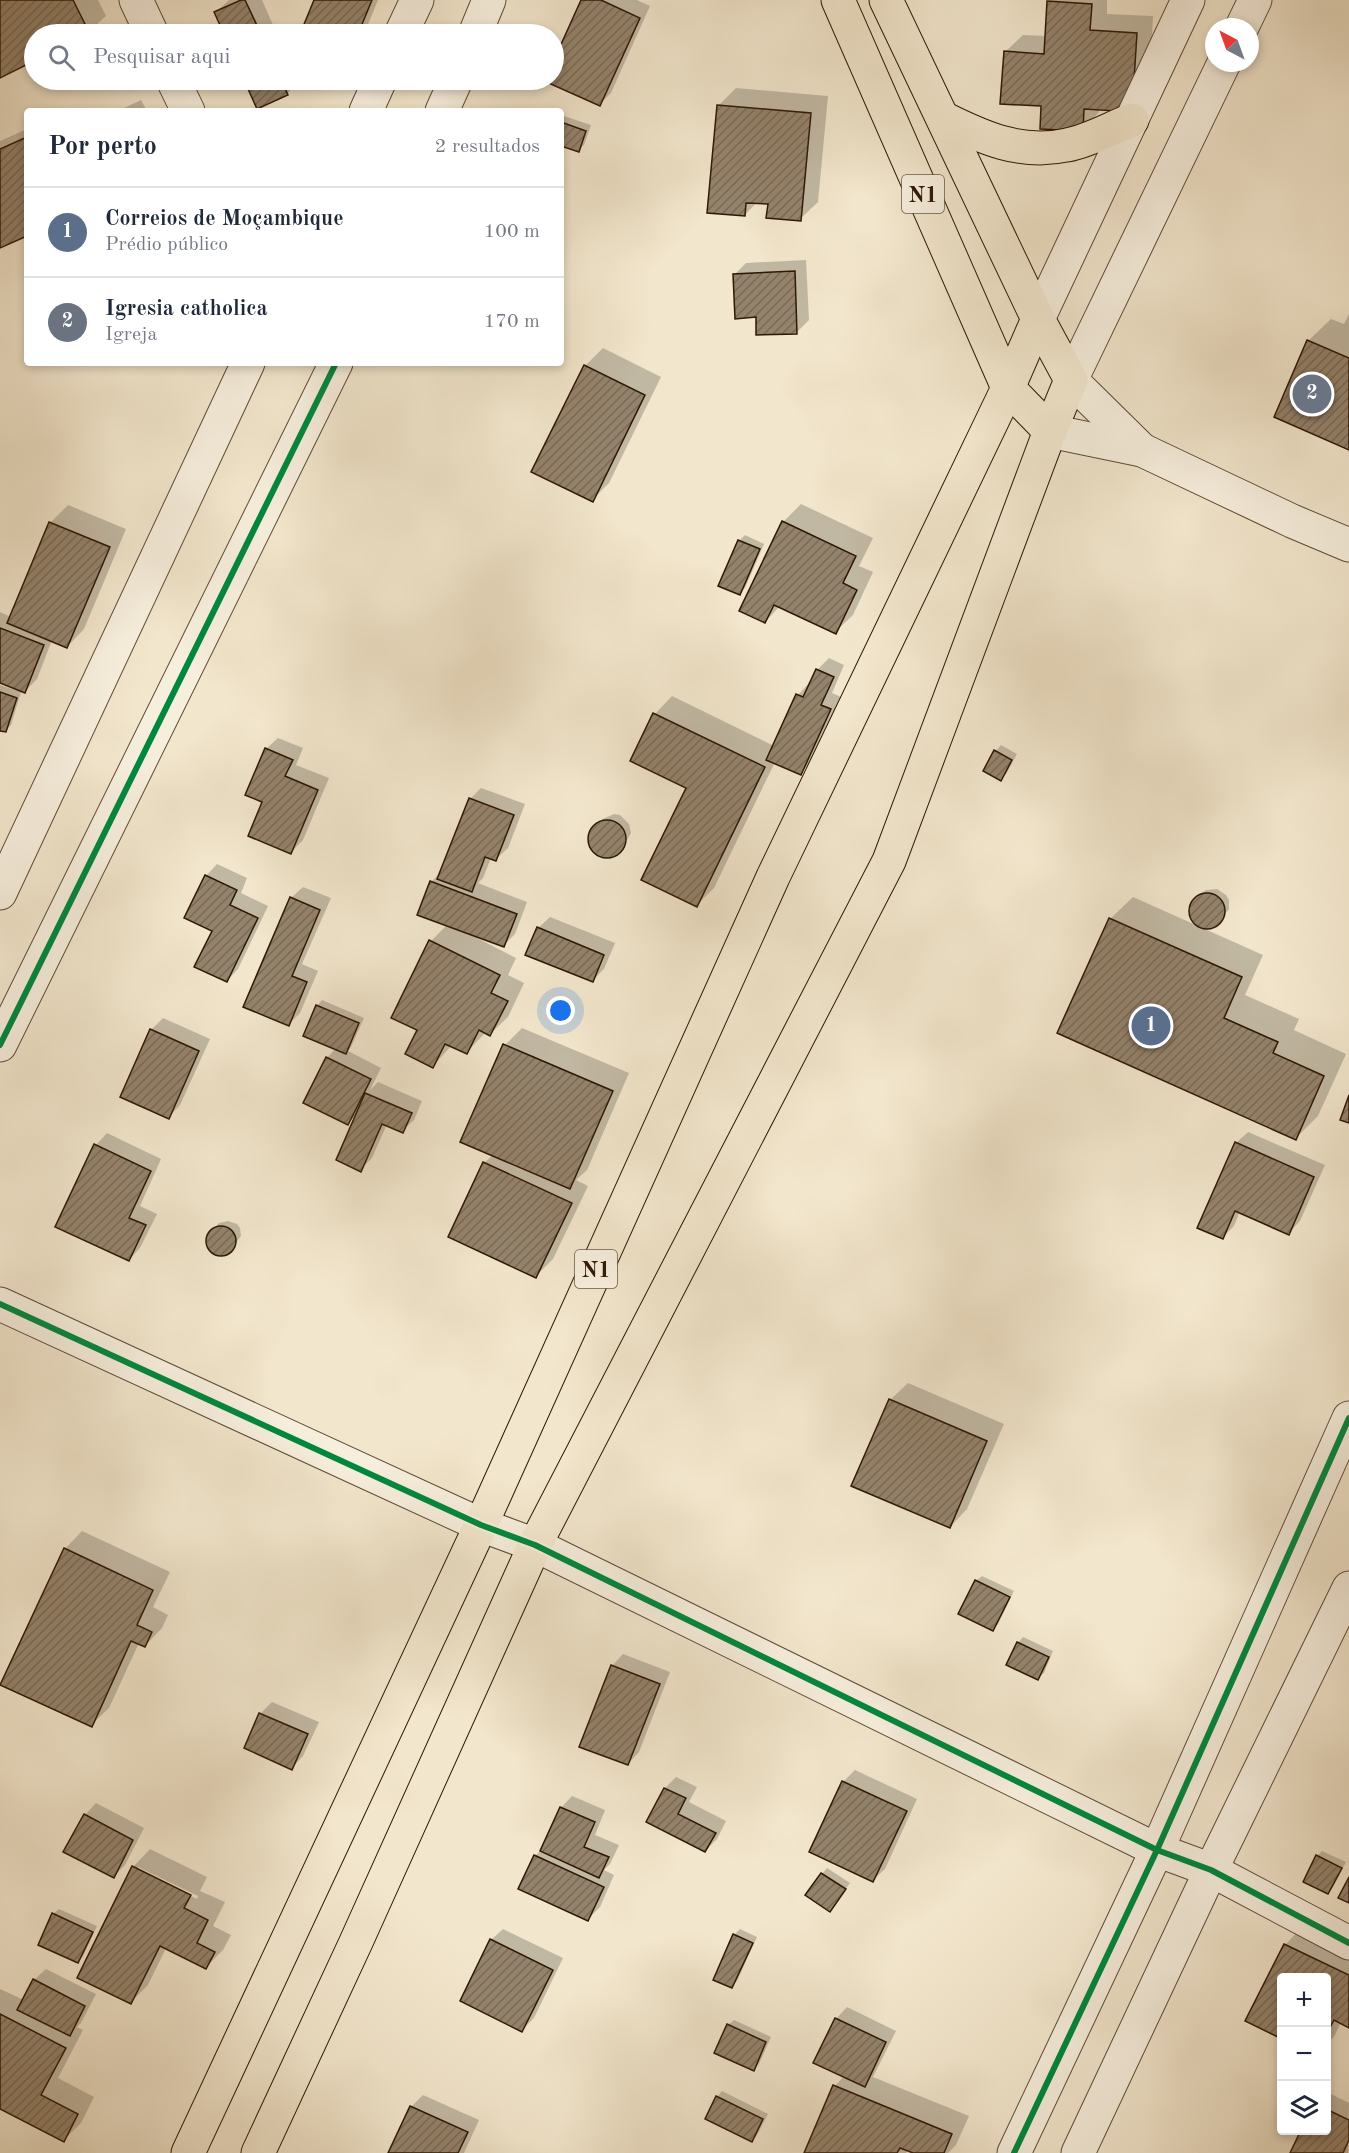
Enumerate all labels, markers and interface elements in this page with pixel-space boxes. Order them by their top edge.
north arrow [1205,18,1259,72]
search box [24,24,564,90]
icon: search [45,41,78,74]
text: Pesquisar aqui [93,46,230,68]
text: Por perto [48,134,157,160]
text: 2 resultados [435,137,540,157]
road number: N1 [902,175,944,213]
text: Correios de Moçambique [105,208,344,230]
text: 1 [62,222,73,242]
text: 100 m [484,222,540,242]
text: Prédio público [105,235,228,255]
text: Igresia catholica [105,298,268,320]
text: 2 [62,312,73,332]
text: 170 m [484,312,540,332]
text: Igreja [105,325,157,345]
pin: 2 [1292,372,1332,416]
your location [546,996,575,1025]
pin: 1 [1132,1004,1170,1048]
road number: N1 [575,1250,617,1288]
map controls [1277,1973,1331,2135]
button: + [1277,1973,1331,2027]
button: − [1277,2027,1331,2081]
button: layers [1277,2081,1331,2135]

